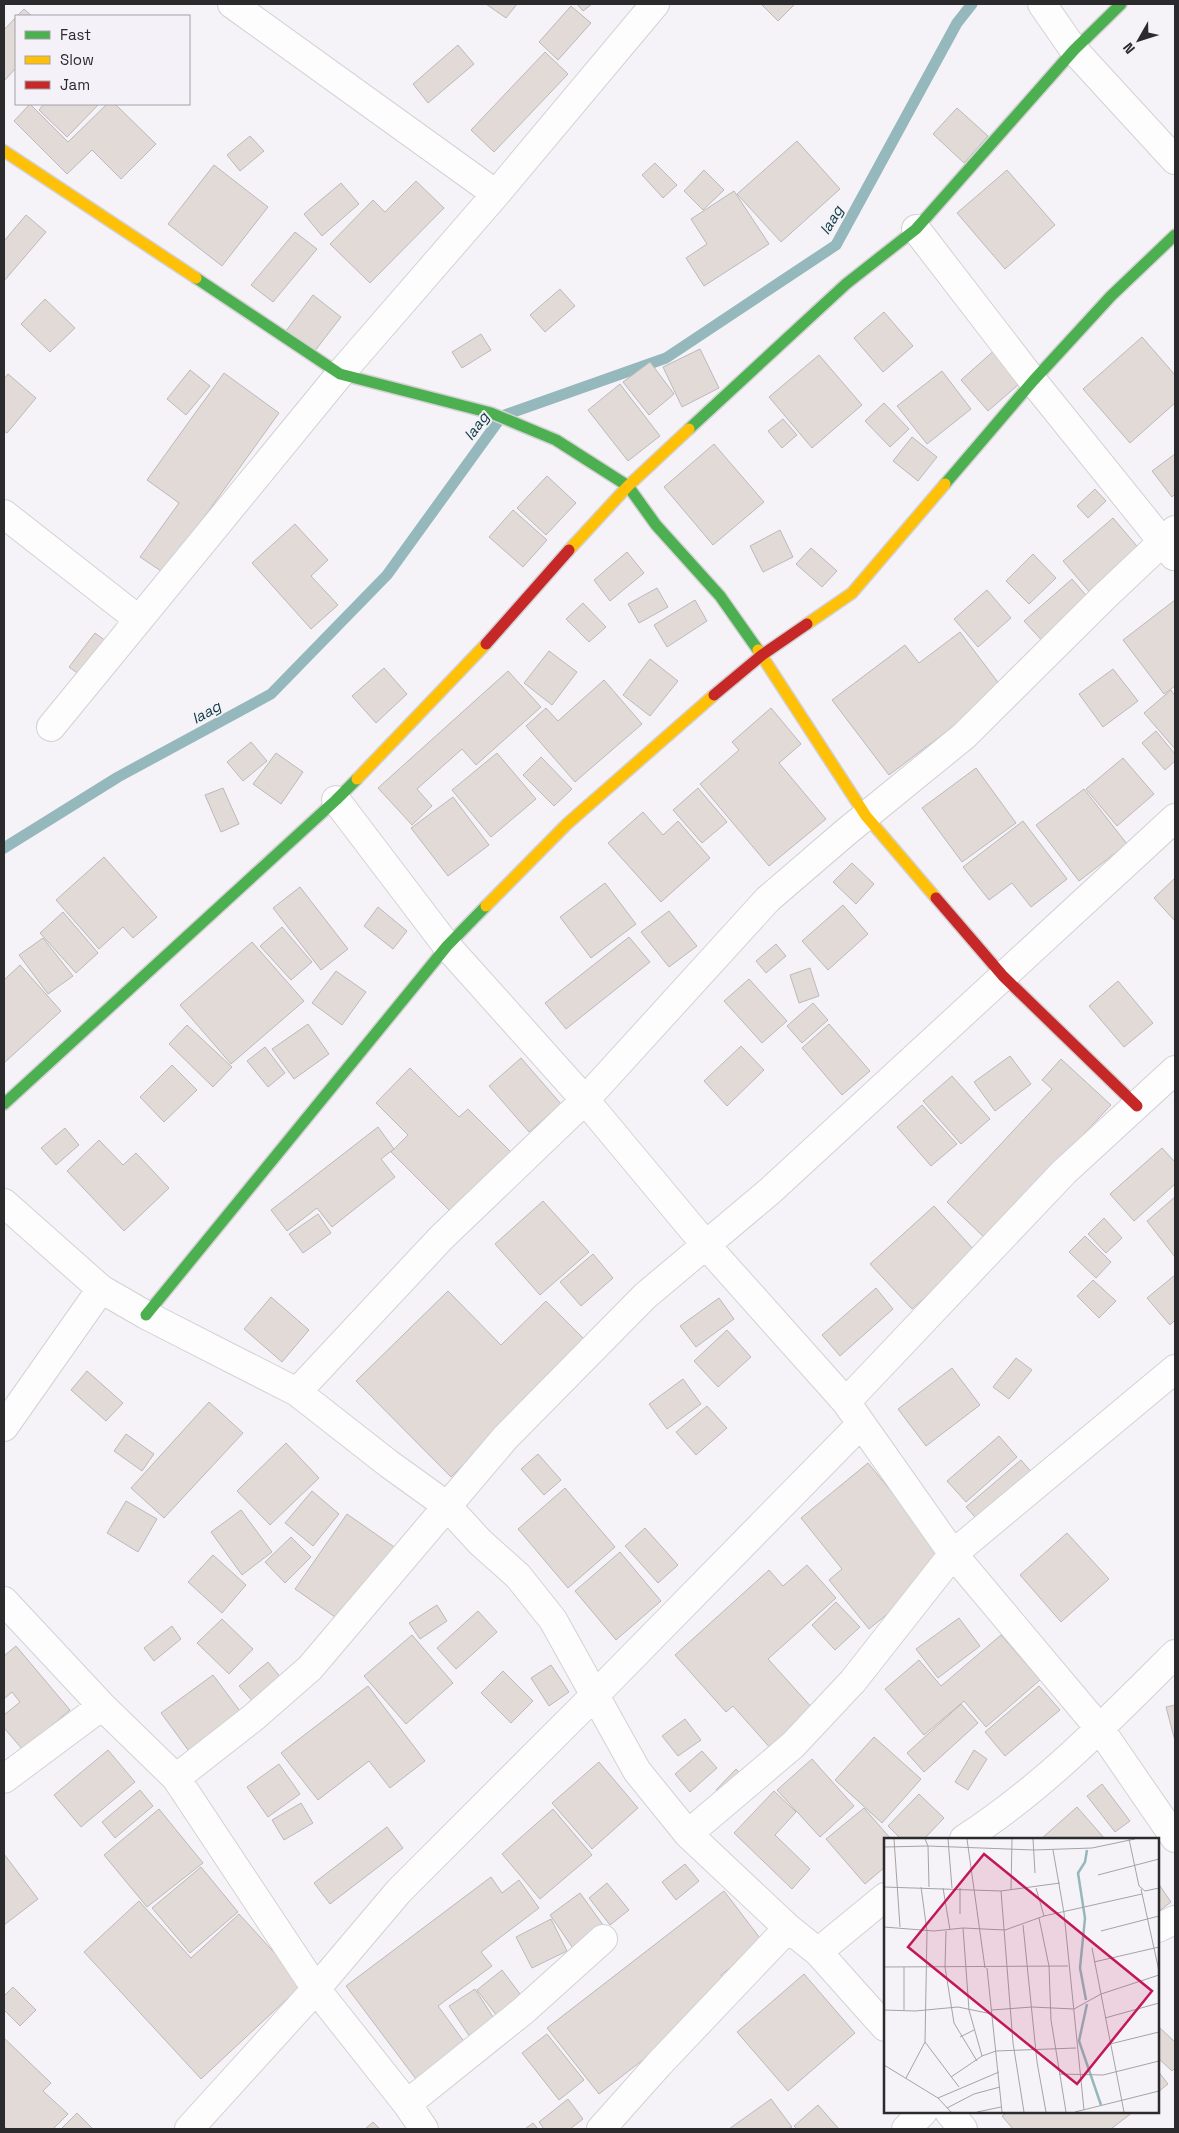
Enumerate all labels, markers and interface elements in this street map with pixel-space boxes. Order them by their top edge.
legend [15,15,190,105]
north arrow [1114,15,1164,65]
text: Fast [60,25,91,44]
text: N [1119,39,1139,57]
text: Slow [60,50,94,69]
text: Jam [60,75,90,94]
water label: laag [815,201,848,238]
water label: laag [459,407,493,444]
water label: laag [188,696,225,728]
inset map [884,1838,1159,2113]

